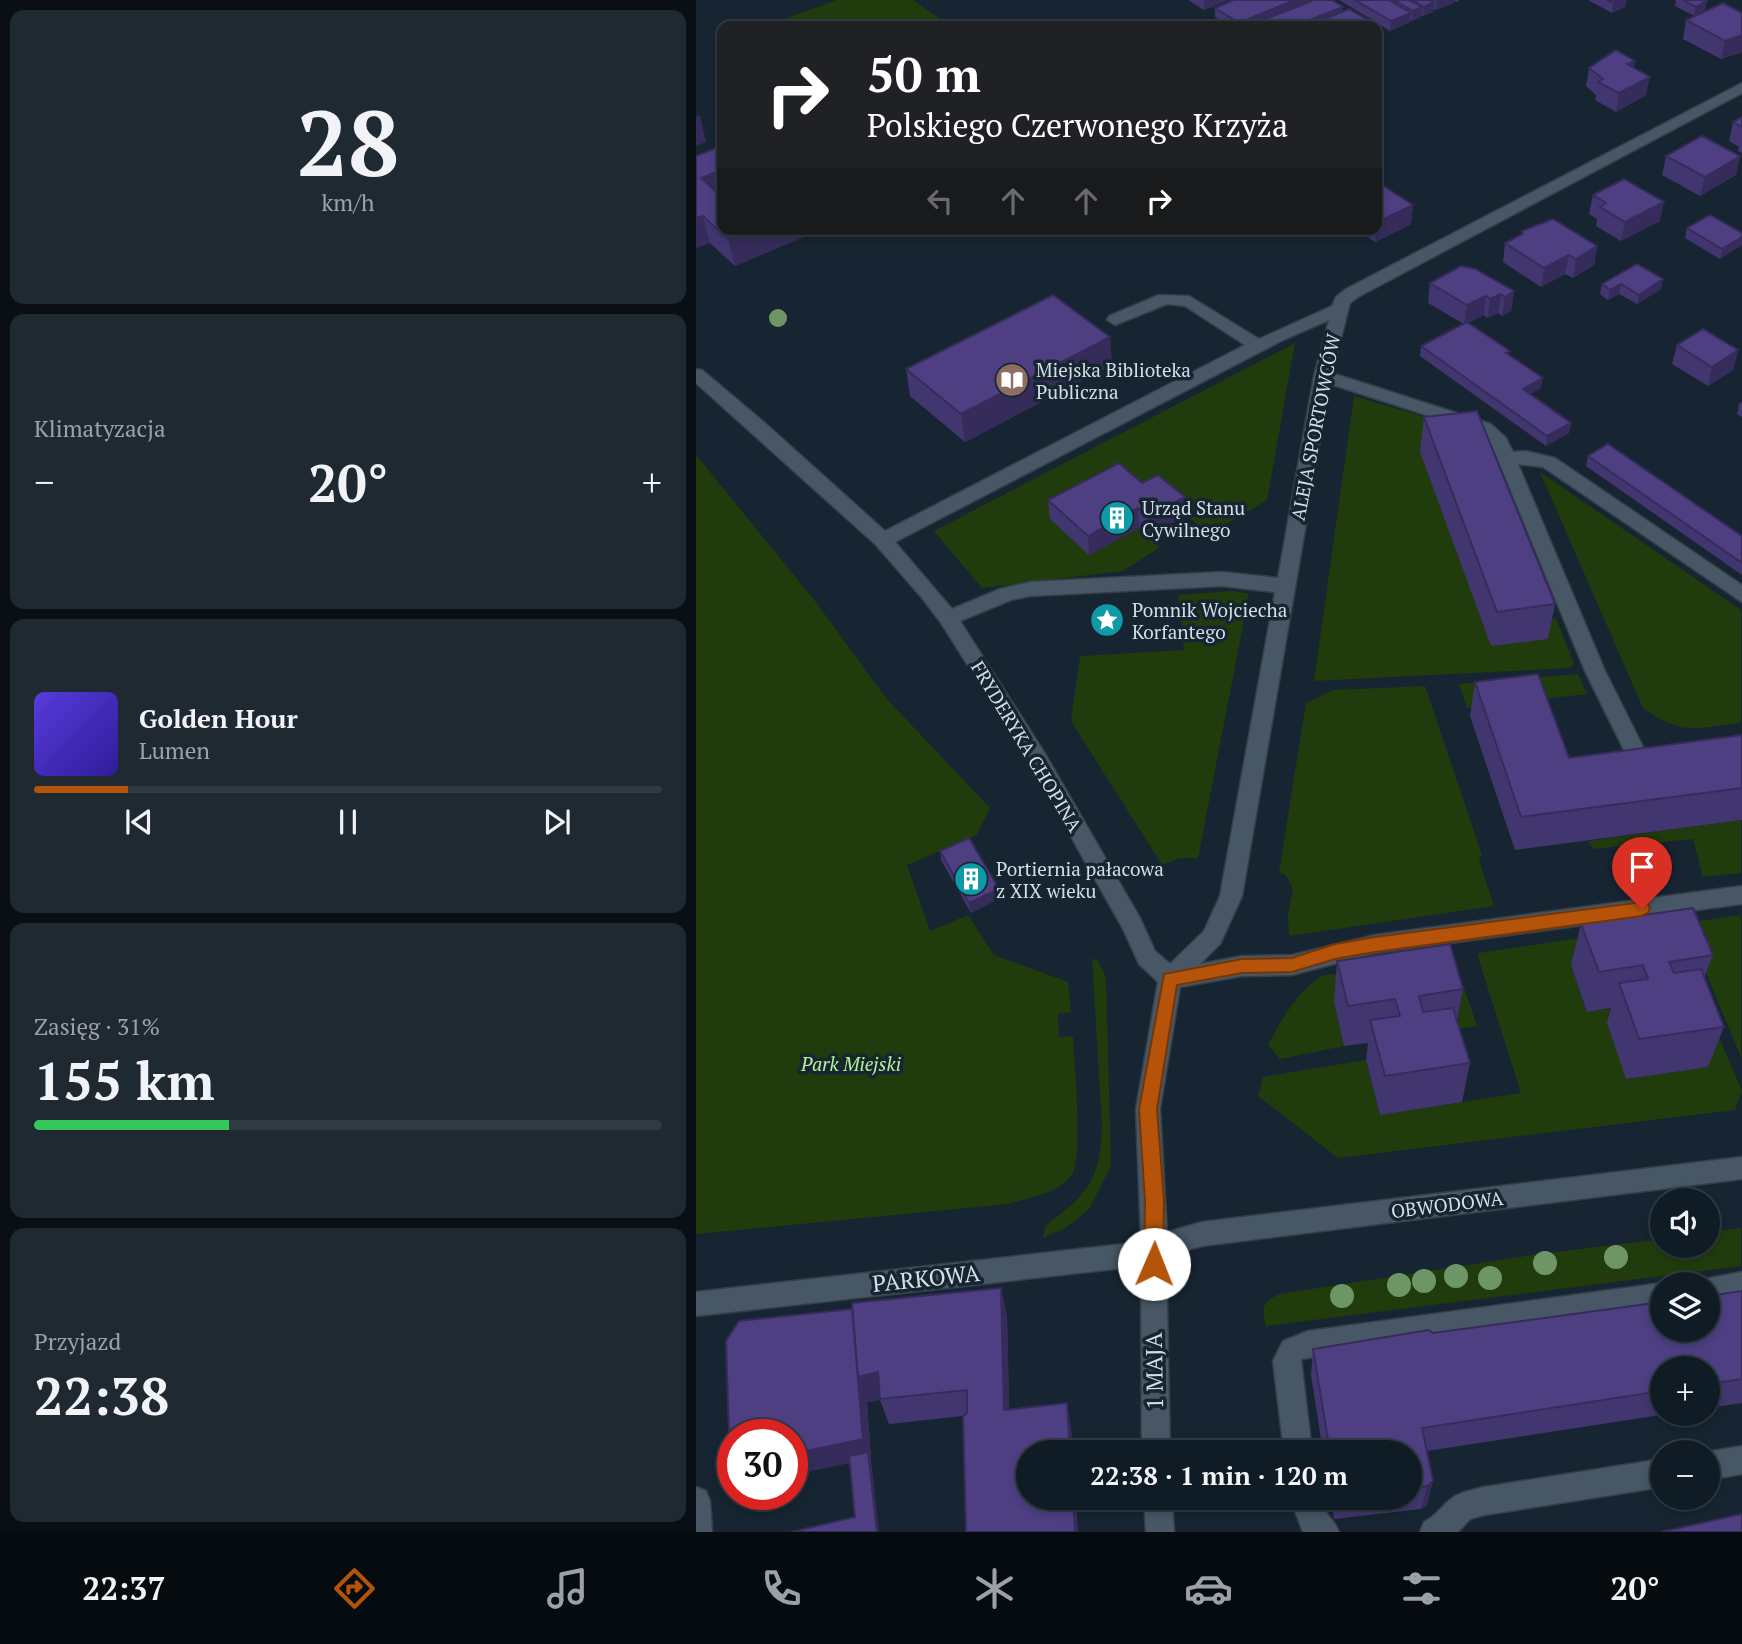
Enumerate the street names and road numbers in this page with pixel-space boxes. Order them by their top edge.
street label: ALEJA SPORTOWCÓW [1285,331,1345,522]
street label: FRYDERYKA CHOPINA [966,656,1088,836]
street label: OBWODOWA [1389,1185,1505,1223]
street label: PARKOWA [871,1257,982,1299]
street label: 1 MAJA [1138,1332,1170,1410]

